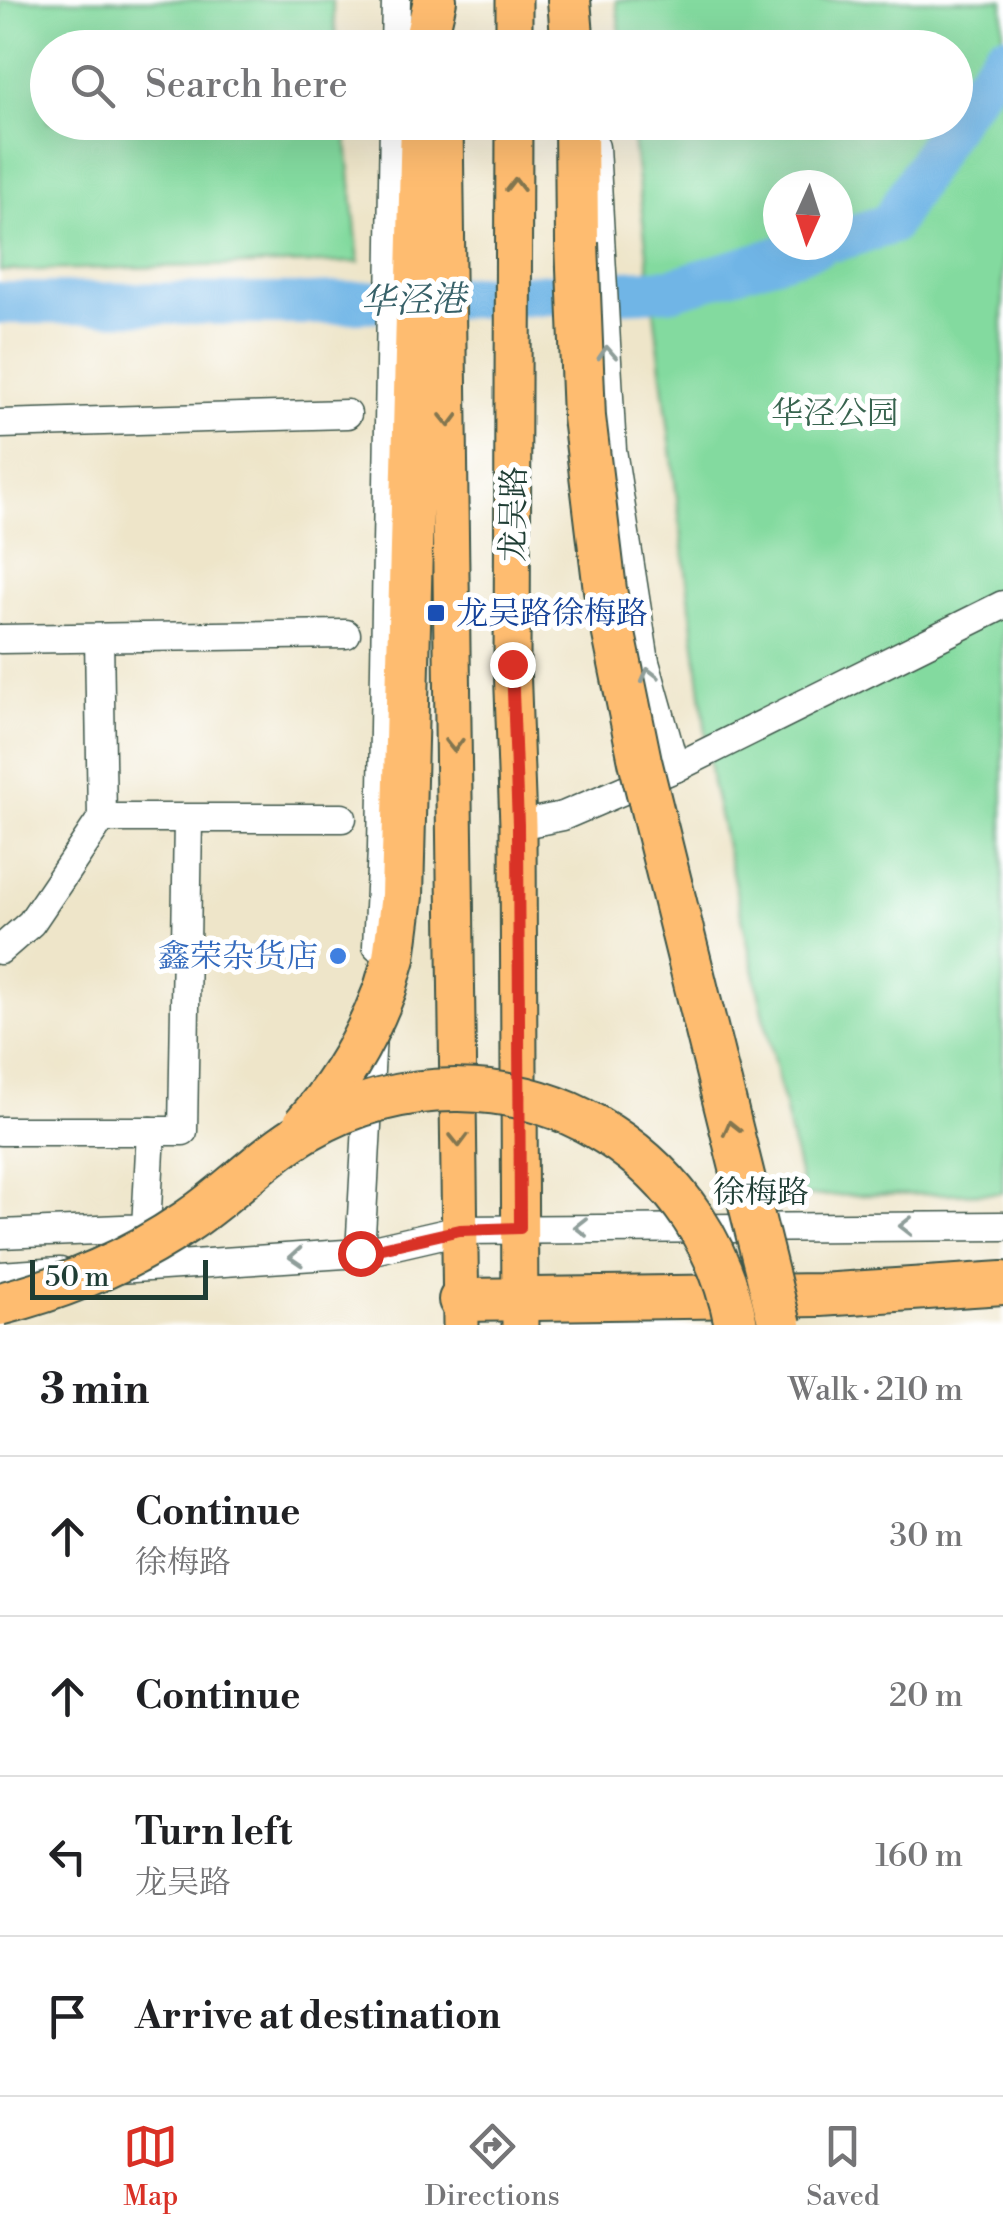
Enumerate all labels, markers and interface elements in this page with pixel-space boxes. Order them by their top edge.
search box [30,30,973,140]
icon: search [65,58,120,113]
text: Search here [145,62,348,109]
north arrow [763,170,853,260]
one-way arrow [504,176,526,192]
water label: 华泾港 [360,278,470,325]
one-way arrow [597,344,618,360]
park label: 华泾公园 [771,394,899,434]
one-way arrow [438,414,460,429]
street label: 龙吴路 [493,466,535,562]
place label: 龙吴路徐梅路 [456,594,648,634]
marker: 龙吴路徐梅路 [425,602,447,624]
route end [490,642,536,688]
one-way arrow [639,666,660,684]
one-way arrow [443,738,464,754]
place label: 鑫荣杂货店 [158,937,318,977]
marker: 鑫荣杂货店 [327,945,349,967]
one-way arrow [722,1120,743,1137]
one-way arrow [449,1133,470,1149]
street label: 徐梅路 [713,1173,809,1213]
one-way arrow [897,1215,912,1237]
one-way arrow [572,1216,588,1238]
route start [338,1231,384,1277]
one-way arrow [287,1246,303,1267]
scale bar [30,1255,208,1300]
text: 50 m [45,1260,109,1295]
text: 3 min [40,1364,149,1417]
text: Walk · 210 m [788,1370,963,1410]
text: Continue [135,1489,300,1536]
icon: ahead [40,1509,95,1564]
text: 30 m [889,1516,963,1556]
text: 徐梅路 [135,1543,231,1583]
icon: ahead [40,1669,95,1724]
text: Continue [135,1673,300,1720]
text: 20 m [889,1676,963,1716]
text: Turn left [135,1809,292,1856]
icon: left [40,1829,95,1884]
text: 160 m [875,1836,963,1876]
text: 龙吴路 [135,1863,231,1903]
icon: arrive [40,1989,95,2044]
text: Arrive at destination [135,1993,501,2040]
tab: Map [123,2119,178,2214]
tab: Directions [425,2119,560,2214]
tab: Saved [806,2119,880,2214]

